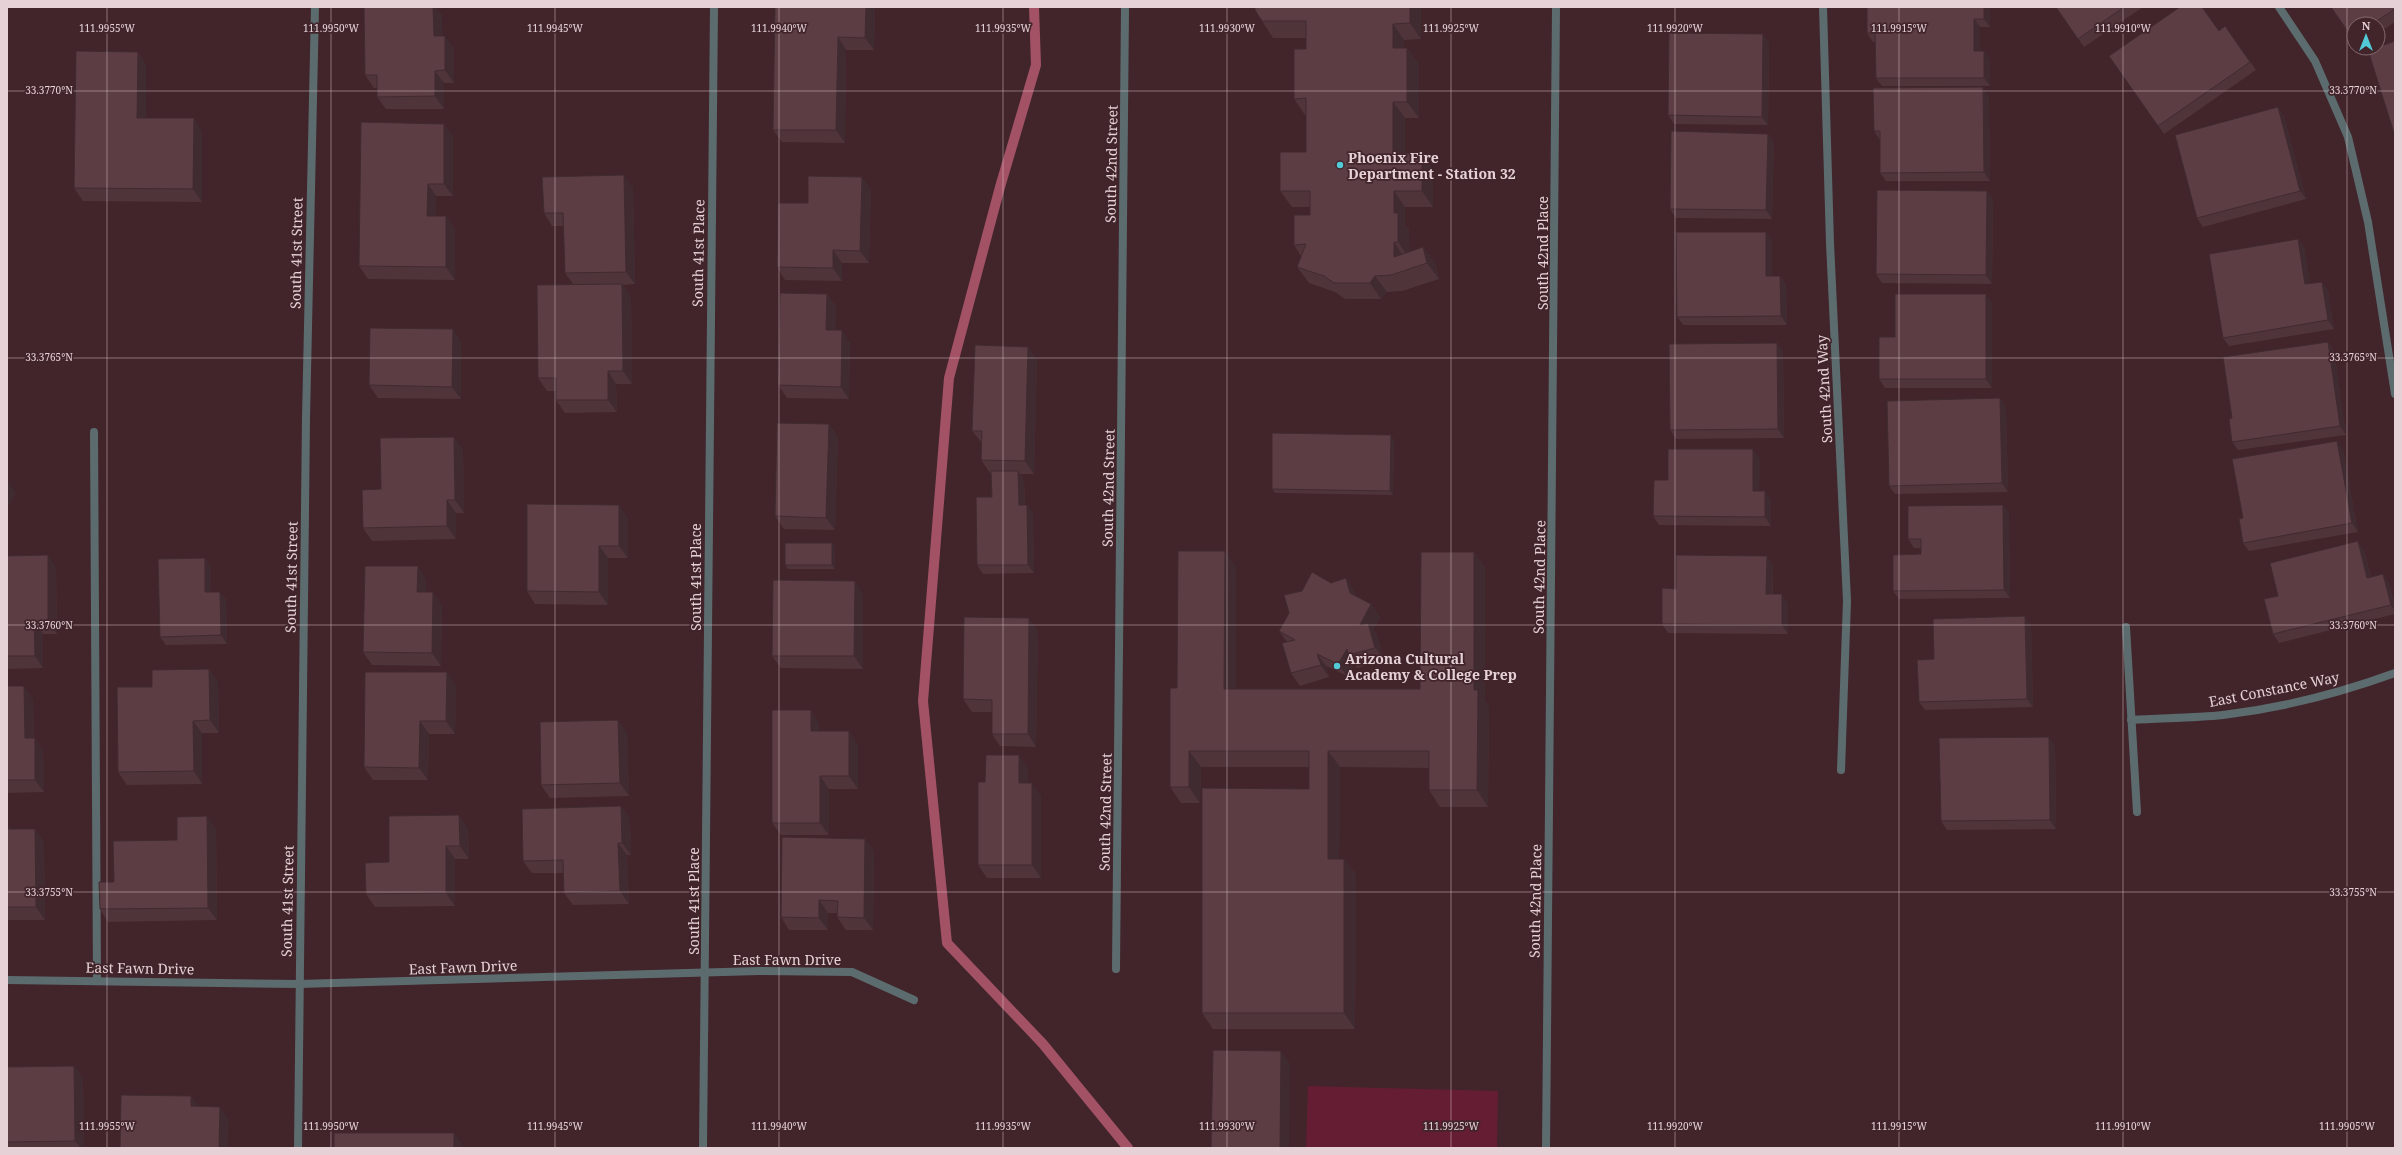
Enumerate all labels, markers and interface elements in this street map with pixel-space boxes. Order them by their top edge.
north arrow [2346,16,2386,56]
text: N [2362,18,2371,33]
text: 111.9955°W [79,21,136,35]
text: 111.9950°W [303,21,360,35]
text: 111.9945°W [527,21,584,35]
text: 111.9940°W [751,21,808,35]
text: 111.9935°W [975,21,1032,35]
text: 111.9930°W [1199,21,1256,35]
text: 111.9925°W [1423,21,1480,35]
text: 111.9920°W [1647,21,1704,35]
text: 111.9915°W [1871,21,1928,35]
text: 111.9910°W [2095,21,2152,35]
text: 33.3770°N [25,83,73,97]
text: 33.3770°N [2329,83,2377,97]
street label: South 42nd Street [1100,105,1122,223]
place label: Phoenix Fire Department - Station 32 [1348,148,1516,183]
marker: Phoenix Fire Department - Station 32 [1335,160,1345,170]
street label: South 42nd Place [1533,196,1552,310]
street label: South 41st Street [286,197,306,309]
street label: South 41st Place [688,199,708,307]
street label: South 42nd Way [1812,334,1836,444]
text: 33.3765°N [25,350,73,364]
text: 33.3765°N [2329,350,2377,364]
street label: South 42nd Street [1097,429,1119,547]
street label: South 42nd Place [1529,520,1549,634]
street label: South 41st Street [281,521,301,633]
street label: South 41st Place [686,523,705,631]
text: 33.3760°N [25,618,73,632]
text: 33.3760°N [2329,618,2377,632]
place label: Arizona Cultural Academy & College Prep [1345,649,1517,684]
marker: Arizona Cultural Academy & College Prep [1332,661,1342,671]
street label: East Constance Way [2207,667,2341,711]
street label: South 42nd Street [1094,753,1116,871]
street label: South 42nd Place [1525,844,1545,958]
street label: South 41st Street [277,845,297,957]
street label: South 41st Place [684,847,703,955]
text: 33.3755°N [25,885,73,899]
text: 33.3755°N [2329,885,2377,899]
street label: East Fawn Drive [733,950,841,969]
street label: East Fawn Drive [408,956,518,978]
street label: East Fawn Drive [86,958,194,978]
text: 111.9955°W [79,1119,136,1133]
text: 111.9950°W [303,1119,360,1133]
text: 111.9945°W [527,1119,584,1133]
text: 111.9940°W [751,1119,808,1133]
text: 111.9935°W [975,1119,1032,1133]
text: 111.9930°W [1199,1119,1256,1133]
text: 111.9925°W [1423,1119,1480,1133]
text: 111.9920°W [1647,1119,1704,1133]
text: 111.9915°W [1871,1119,1928,1133]
text: 111.9910°W [2095,1119,2152,1133]
text: 111.9905°W [2319,1119,2376,1133]

